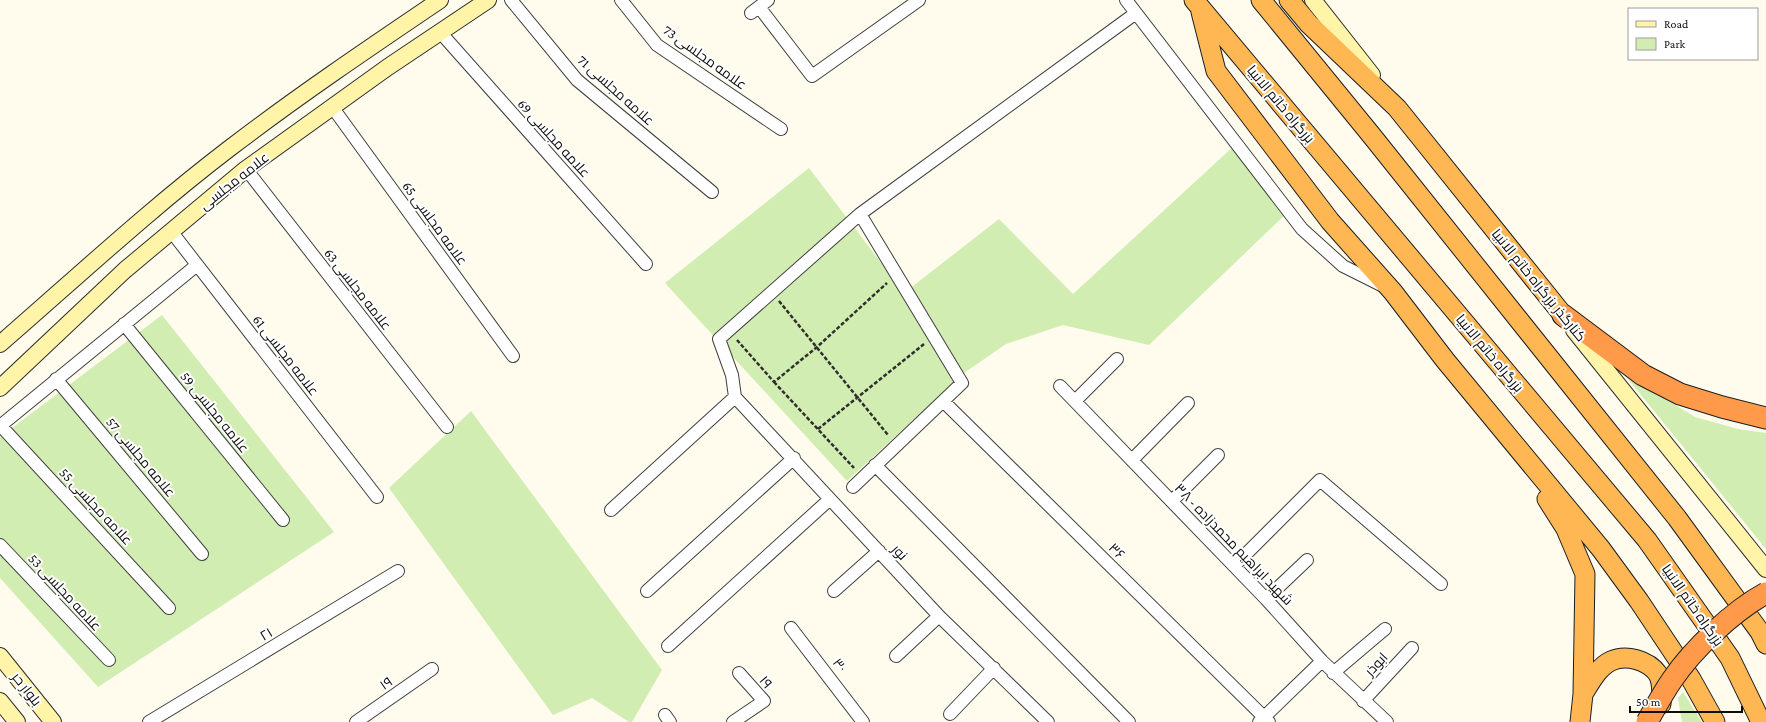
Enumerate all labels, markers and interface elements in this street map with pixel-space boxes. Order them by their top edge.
legend [1628,8,1758,60]
text: Road [1664,17,1689,31]
street label: علامه مجلسی 73 [660,21,750,93]
text: Park [1664,37,1686,51]
street label: علامه مجلسی 71 [575,52,657,128]
street label: بزرگراه خاتم الانبیا [1242,62,1318,147]
street label: علامه مجلسی 69 [515,95,593,181]
street label: علامه مجلسی [196,149,272,213]
street label: علامه مجلسی 65 [399,178,471,268]
street label: کنارگذر بزرگراه خاتم الانبیا [1487,226,1589,346]
street label: علامه مجلسی 63 [321,245,395,333]
street label: علامه مجلسی 61 [250,311,322,399]
street label: بزرگراه خاتم الانبیا [1451,311,1527,396]
street label: علامه مجلسی 59 [177,368,253,456]
street label: علامه مجلسی 57 [103,414,179,500]
street label: علامه مجلسی 55 [56,464,136,548]
street label: شهید ابراهیم محمدزاده - ۳۸ [1170,480,1296,610]
street label: نور [888,540,911,563]
street label: ۳۶ [1106,540,1128,562]
street label: علامه مجلسی 53 [25,550,105,634]
street label: بزرگراه خاتم الانبیا [1657,561,1727,650]
street label: ۲۱ [257,624,275,644]
street label: ابوذر [1361,649,1391,680]
street label: ۳۰ [830,655,850,675]
street label: بلوار حر [8,668,45,709]
street label: ۱۹ [756,672,776,692]
street label: ۱۹ [377,673,395,693]
scale bar [1630,688,1742,714]
text: 50 m [1636,695,1661,709]

